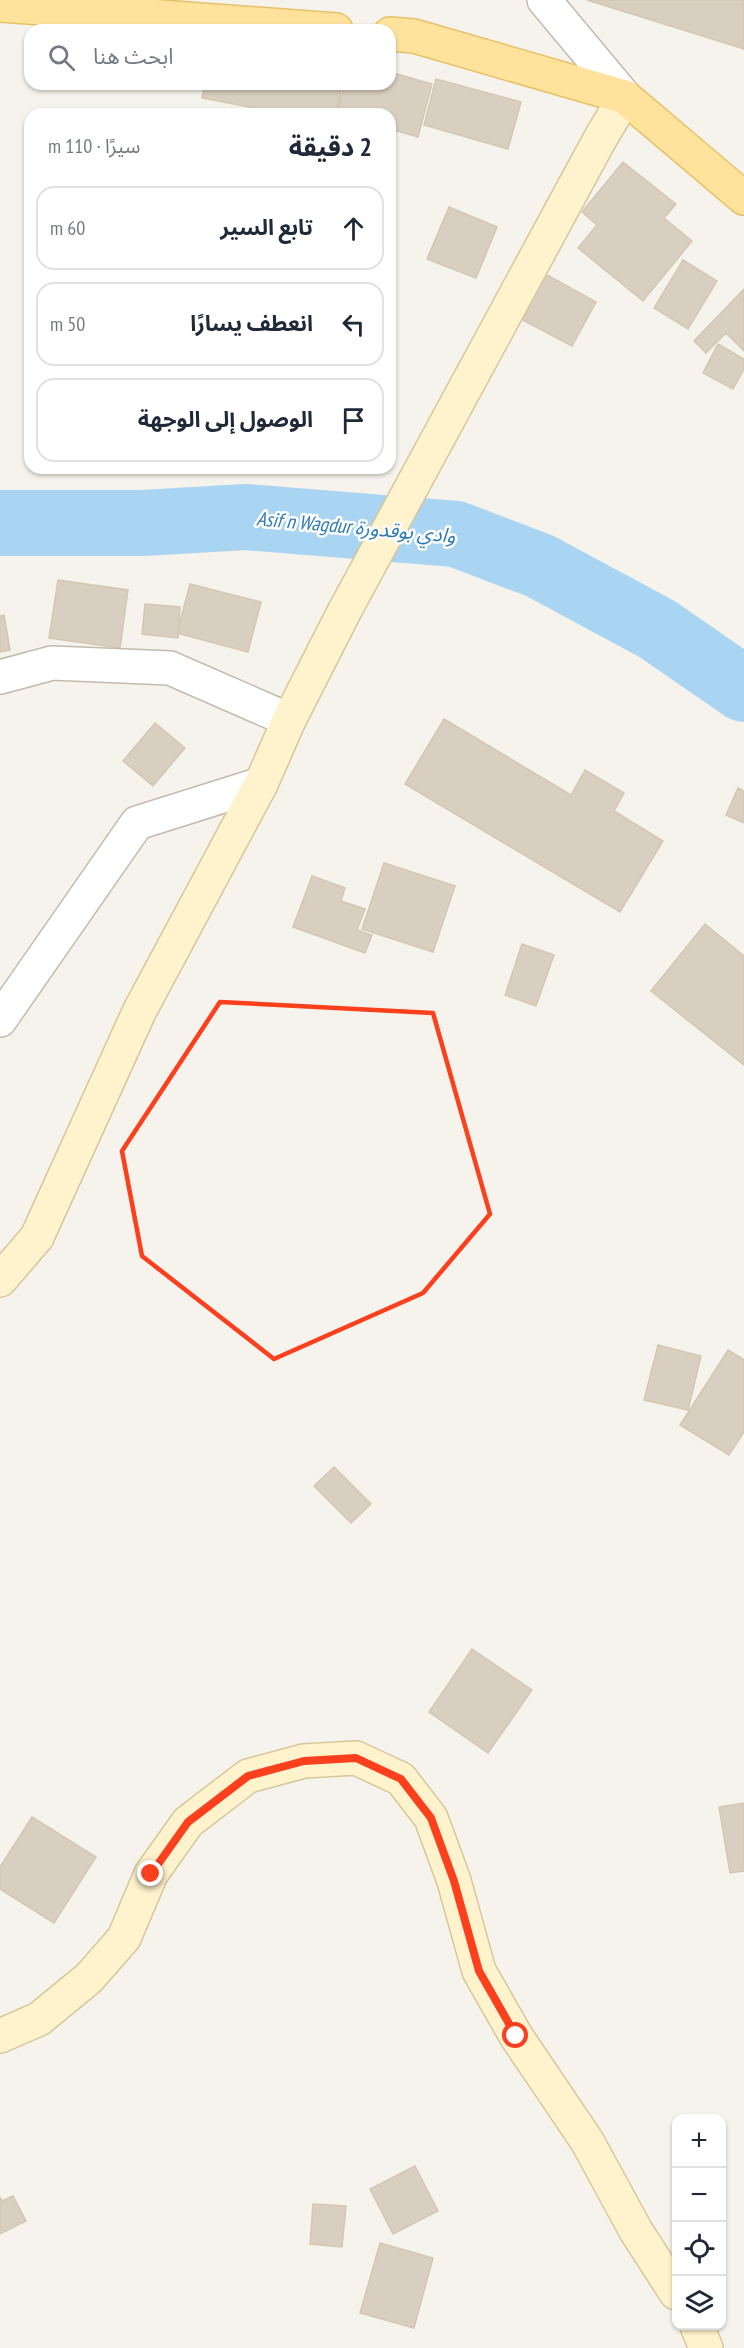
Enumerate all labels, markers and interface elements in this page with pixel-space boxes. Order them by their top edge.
search box [24,24,396,90]
icon: search [45,41,78,74]
text: ابحث هنا [93,42,173,70]
text: 2 دقيقة [289,130,372,163]
text: سيرًا · 110 m [48,133,140,159]
icon: ahead [337,212,370,245]
text: تابع السير [220,213,313,241]
text: 60 m [50,215,85,241]
icon: left [337,308,370,341]
text: انعطف يسارًا [190,309,313,337]
text: 50 m [50,311,85,337]
icon: arrive [337,404,370,437]
text: الوصول إلى الوجهة [138,405,313,433]
water label: Asif n Wagdur وادي بوقدورة [255,505,457,551]
route end [137,1860,163,1886]
route start [502,2022,528,2048]
map controls [672,2114,726,2330]
button: + [672,2114,726,2168]
button: − [672,2168,726,2222]
button: locate [672,2222,726,2276]
button: layers [672,2276,726,2330]

